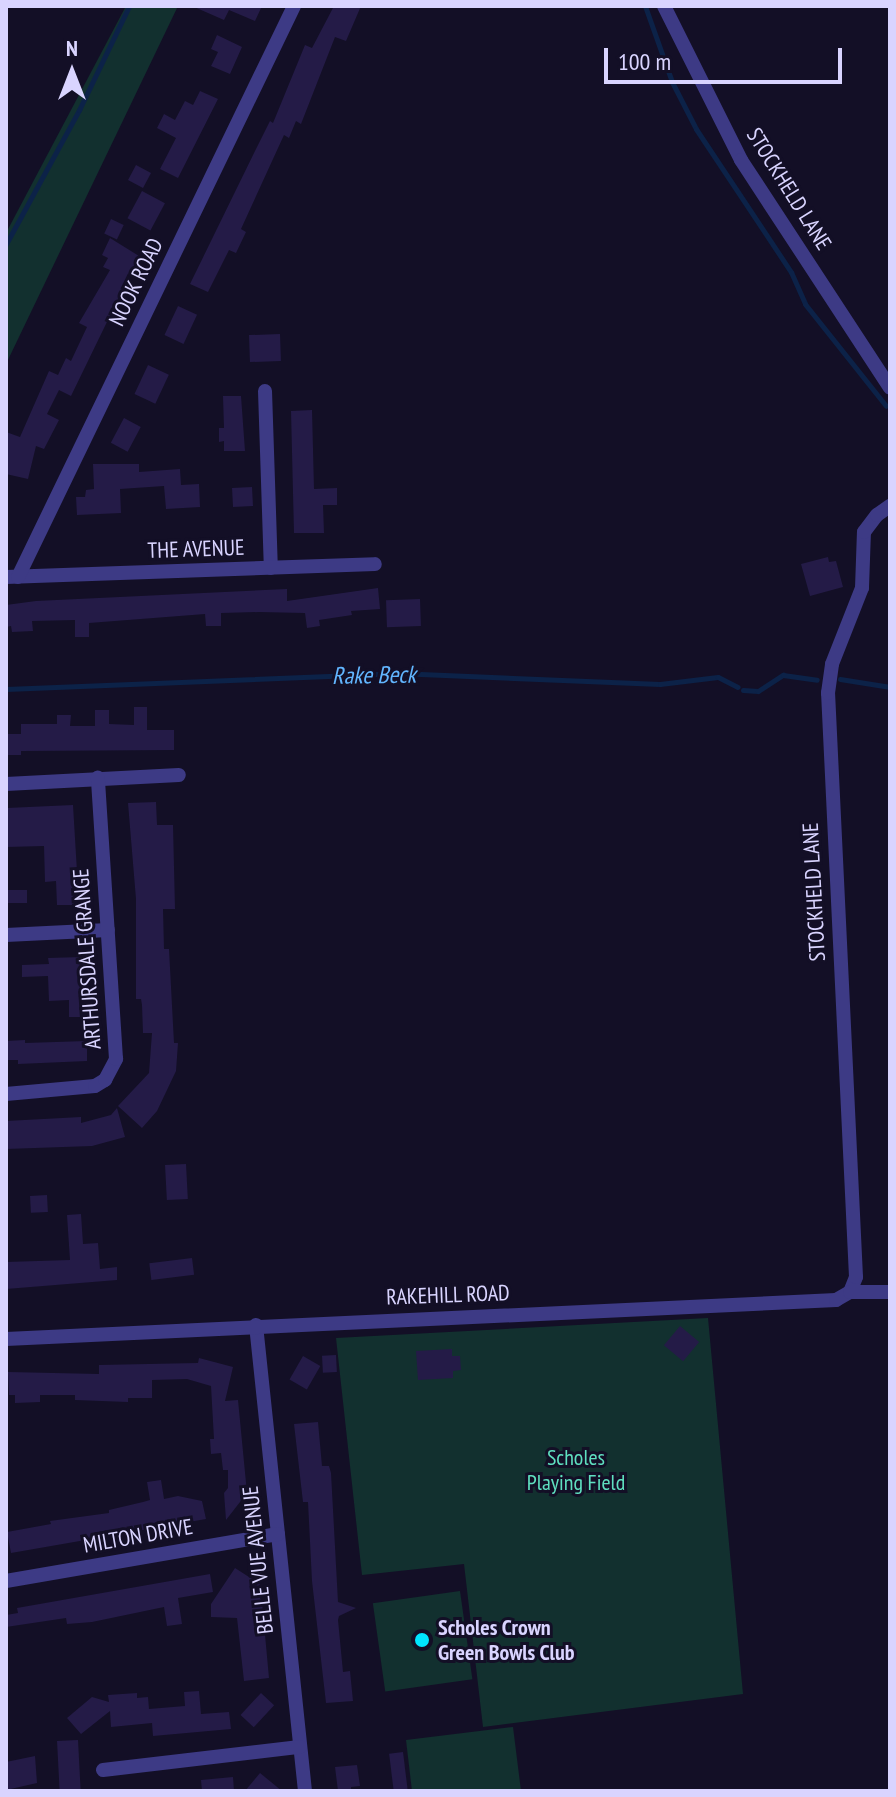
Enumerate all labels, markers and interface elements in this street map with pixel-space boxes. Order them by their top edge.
north arrow [32,32,112,112]
scale bar [608,32,846,82]
text: N [66,34,78,62]
text: 100 m [618,46,671,77]
street label: STOCKHELD LANE [741,123,837,255]
street label: NOOK ROAD [103,234,169,330]
street label: THE AVENUE [147,534,245,564]
water label: Rake Beck [332,660,416,690]
street label: STOCKHELD LANE [797,822,831,962]
street label: ARTHURSDALE GRANGE [68,868,106,1050]
street label: RAKEHILL ROAD [386,1280,510,1310]
park label: Scholes Playing Field [527,1444,625,1496]
street label: BELLE VUE AVENUE [237,1484,279,1636]
street label: MILTON DRIVE [81,1513,195,1559]
place label: Scholes Crown Green Bowls Club [438,1614,575,1666]
marker: Scholes Crown Green Bowls Club [413,1631,431,1649]

